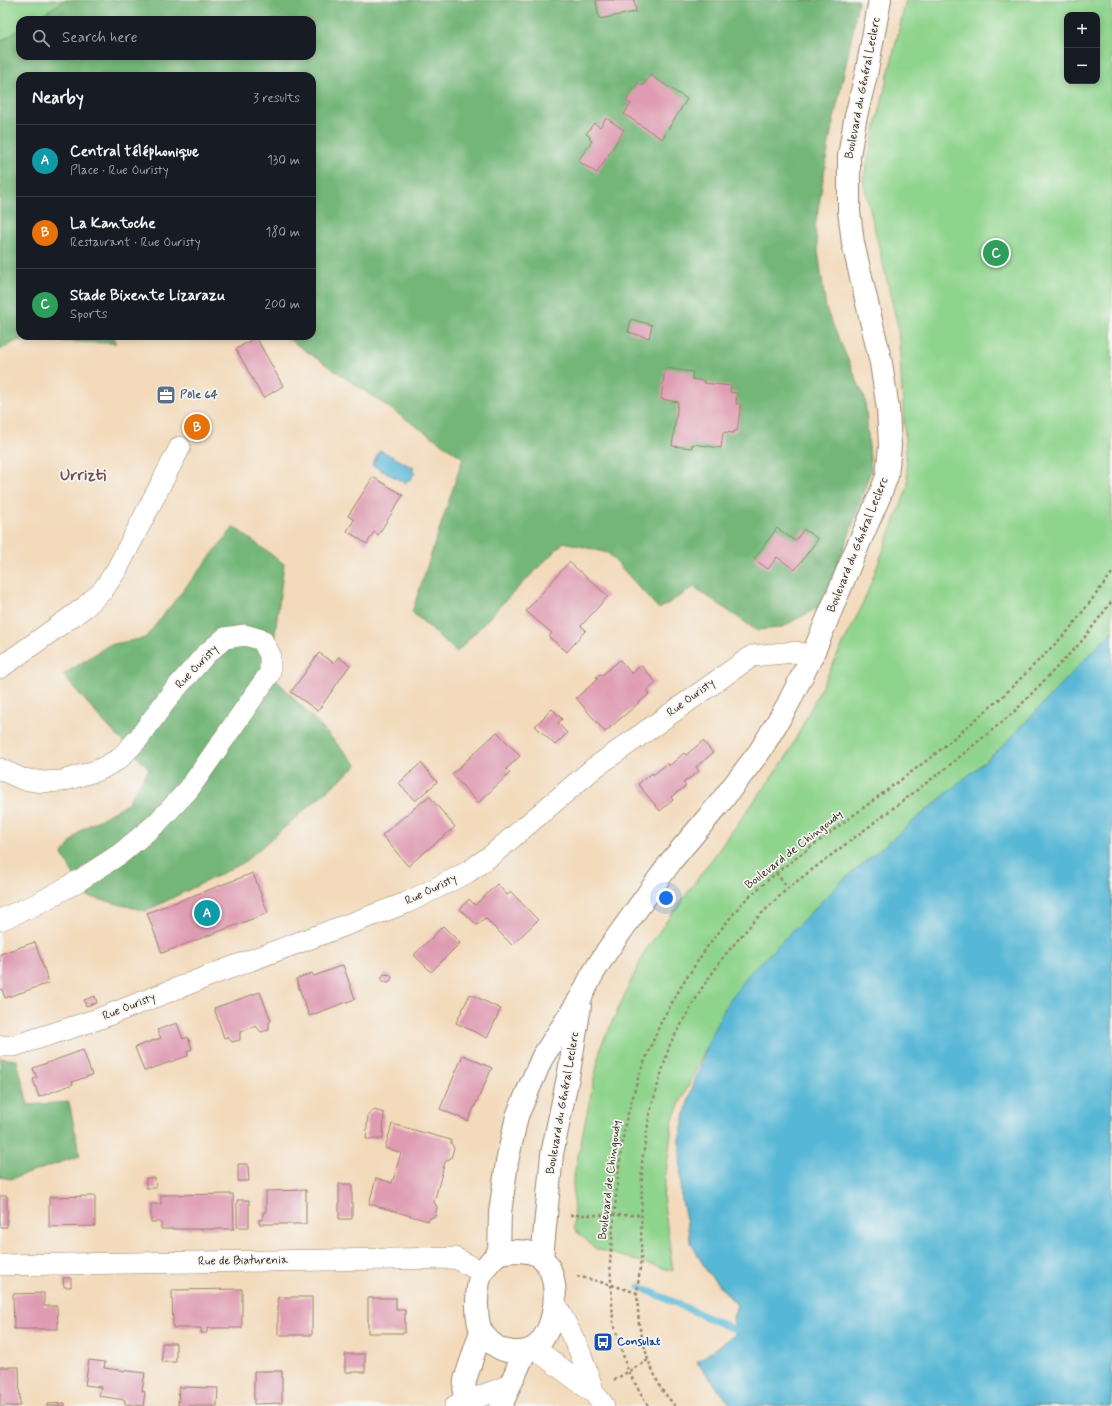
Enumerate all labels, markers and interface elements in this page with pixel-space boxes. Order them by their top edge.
map controls [1064,12,1100,84]
button: + [1064,12,1100,48]
search box [16,16,316,60]
street label: Boulevard du Général Leclerc [841,16,885,160]
icon: search [30,27,52,49]
text: Search here [62,28,138,48]
button: − [1064,48,1100,84]
text: Nearby [32,87,84,109]
text: 3 results [253,90,300,107]
text: Central téléphonique [70,142,199,162]
text: A [41,152,49,169]
text: 130 m [267,152,300,169]
text: Place · Rue Ouristy [70,162,169,179]
text: La Kantoche [70,214,156,234]
text: B [41,224,49,241]
text: 180 m [265,224,300,241]
text: Restaurant · Rue Ouristy [70,234,201,251]
pin: C [983,238,1009,268]
text: Stade Bixente Lizarazu [70,286,225,306]
text: C [40,296,50,313]
text: 200 m [265,296,300,313]
text: Sports [70,306,108,323]
office icon: Pôle 64 [155,384,177,406]
place label: Pôle 64 [180,387,219,403]
pin: B [184,412,210,442]
district label: Urrizti [60,465,107,486]
street label: Boulevard du Général Leclerc [824,475,892,615]
street label: Rue Ouristy [172,641,222,693]
street label: Rue Ouristy [664,675,718,721]
street label: Boulevard de Chingoudy [742,807,846,893]
street label: Rue Ouristy [403,871,460,909]
your location [656,888,676,908]
pin: A [194,898,220,928]
street label: Rue Ouristy [100,989,158,1024]
street label: Boulevard du Général Leclerc [543,1031,583,1175]
street label: Boulevard de Chingoudy [595,1119,625,1241]
street label: Rue de Biaturenia [198,1252,289,1270]
bus stop icon: Consulat [592,1331,614,1353]
place label: Consulat [617,1334,661,1350]

